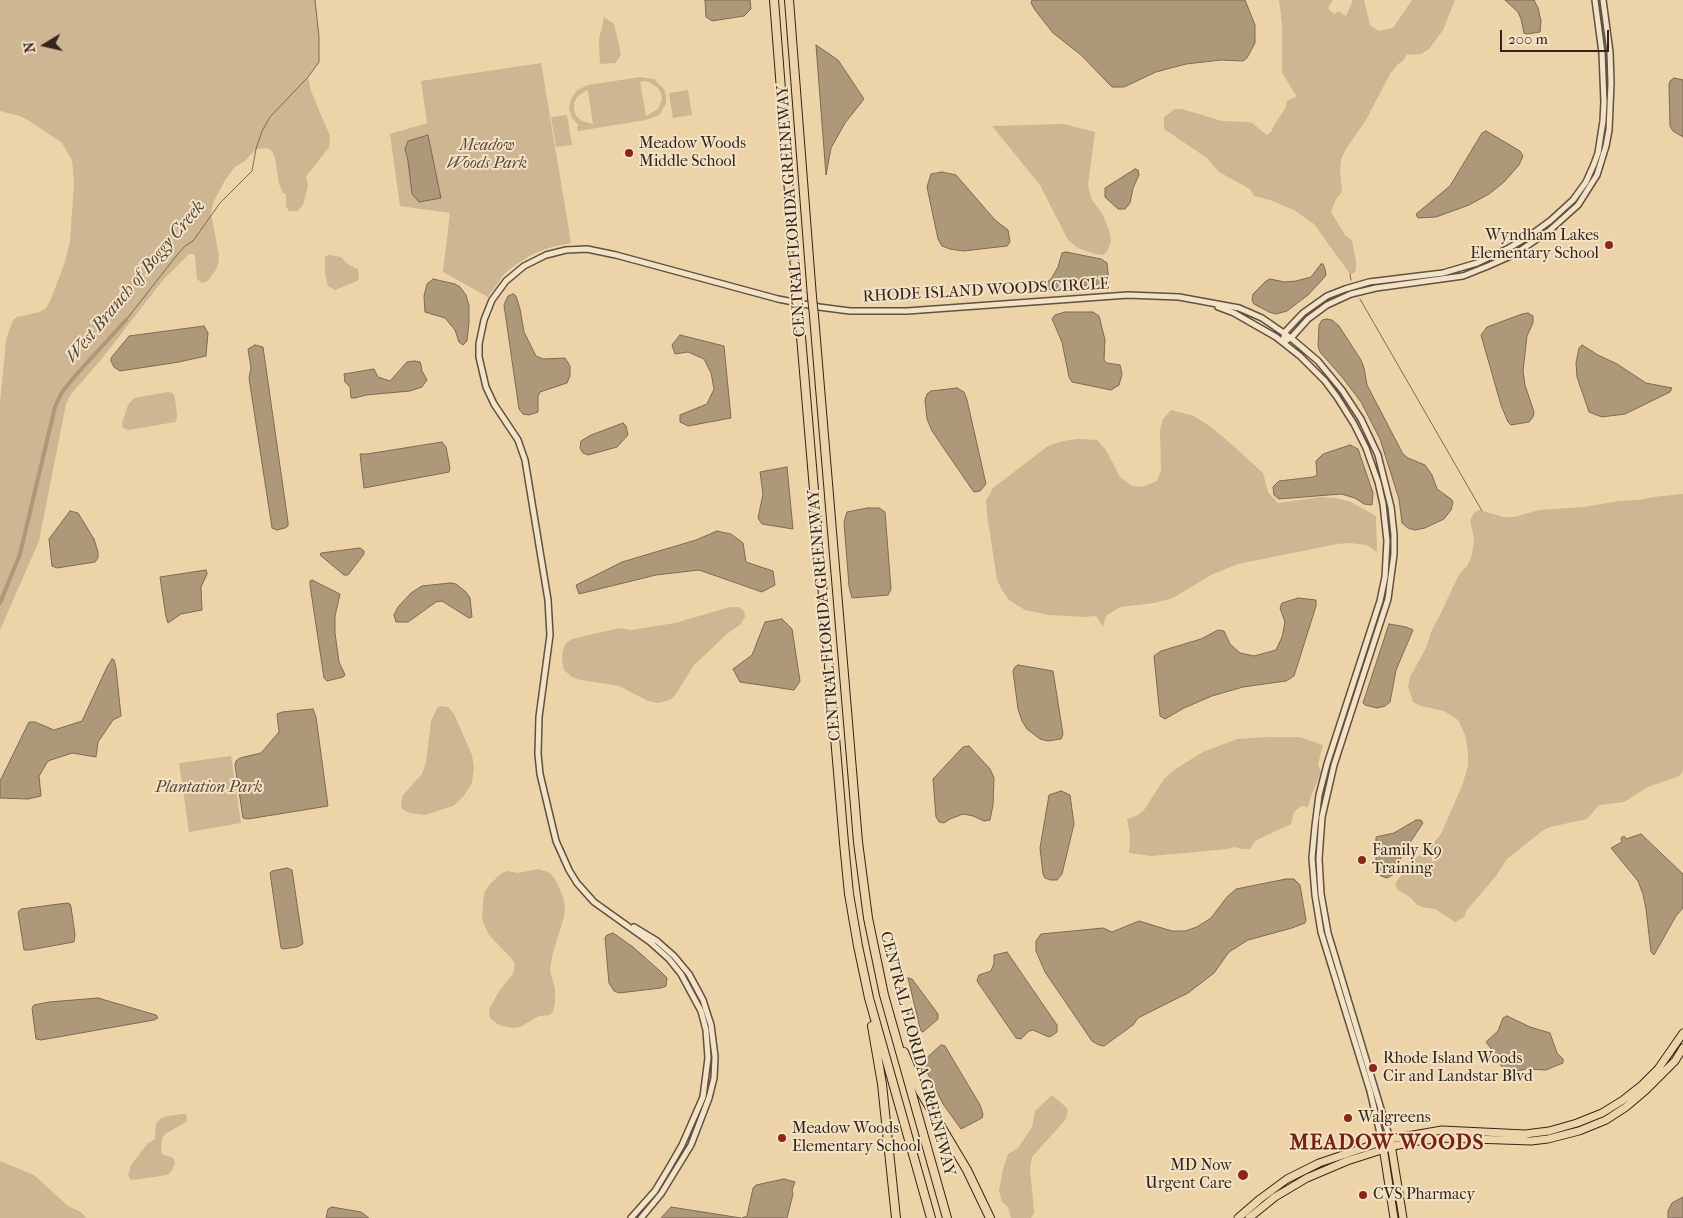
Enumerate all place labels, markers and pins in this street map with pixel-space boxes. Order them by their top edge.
place label: Meadow Woods Middle School [639,134,746,172]
marker: Meadow Woods Middle School [623,147,635,159]
place label: Wyndham Lakes Elementary School [1470,226,1599,264]
marker: Wyndham Lakes Elementary School [1603,239,1615,251]
place label: Family K9 Training [1372,841,1442,879]
marker: Family K9 Training [1356,854,1368,866]
place label: Rhode Island Woods Cir and Landstar Blvd [1383,1049,1533,1087]
marker: Rhode Island Woods Cir and Landstar Blvd [1367,1062,1379,1074]
place label: Walgreens [1358,1108,1431,1128]
marker: Walgreens [1342,1112,1354,1124]
place label: Meadow Woods Elementary School [792,1119,921,1157]
marker: Meadow Woods Elementary School [776,1132,788,1144]
place label: MD Now Urgent Care [1145,1156,1232,1194]
marker: MD Now Urgent Care [1236,1168,1250,1182]
place label: CVS Pharmacy [1373,1185,1475,1205]
marker: CVS Pharmacy [1357,1189,1369,1201]

